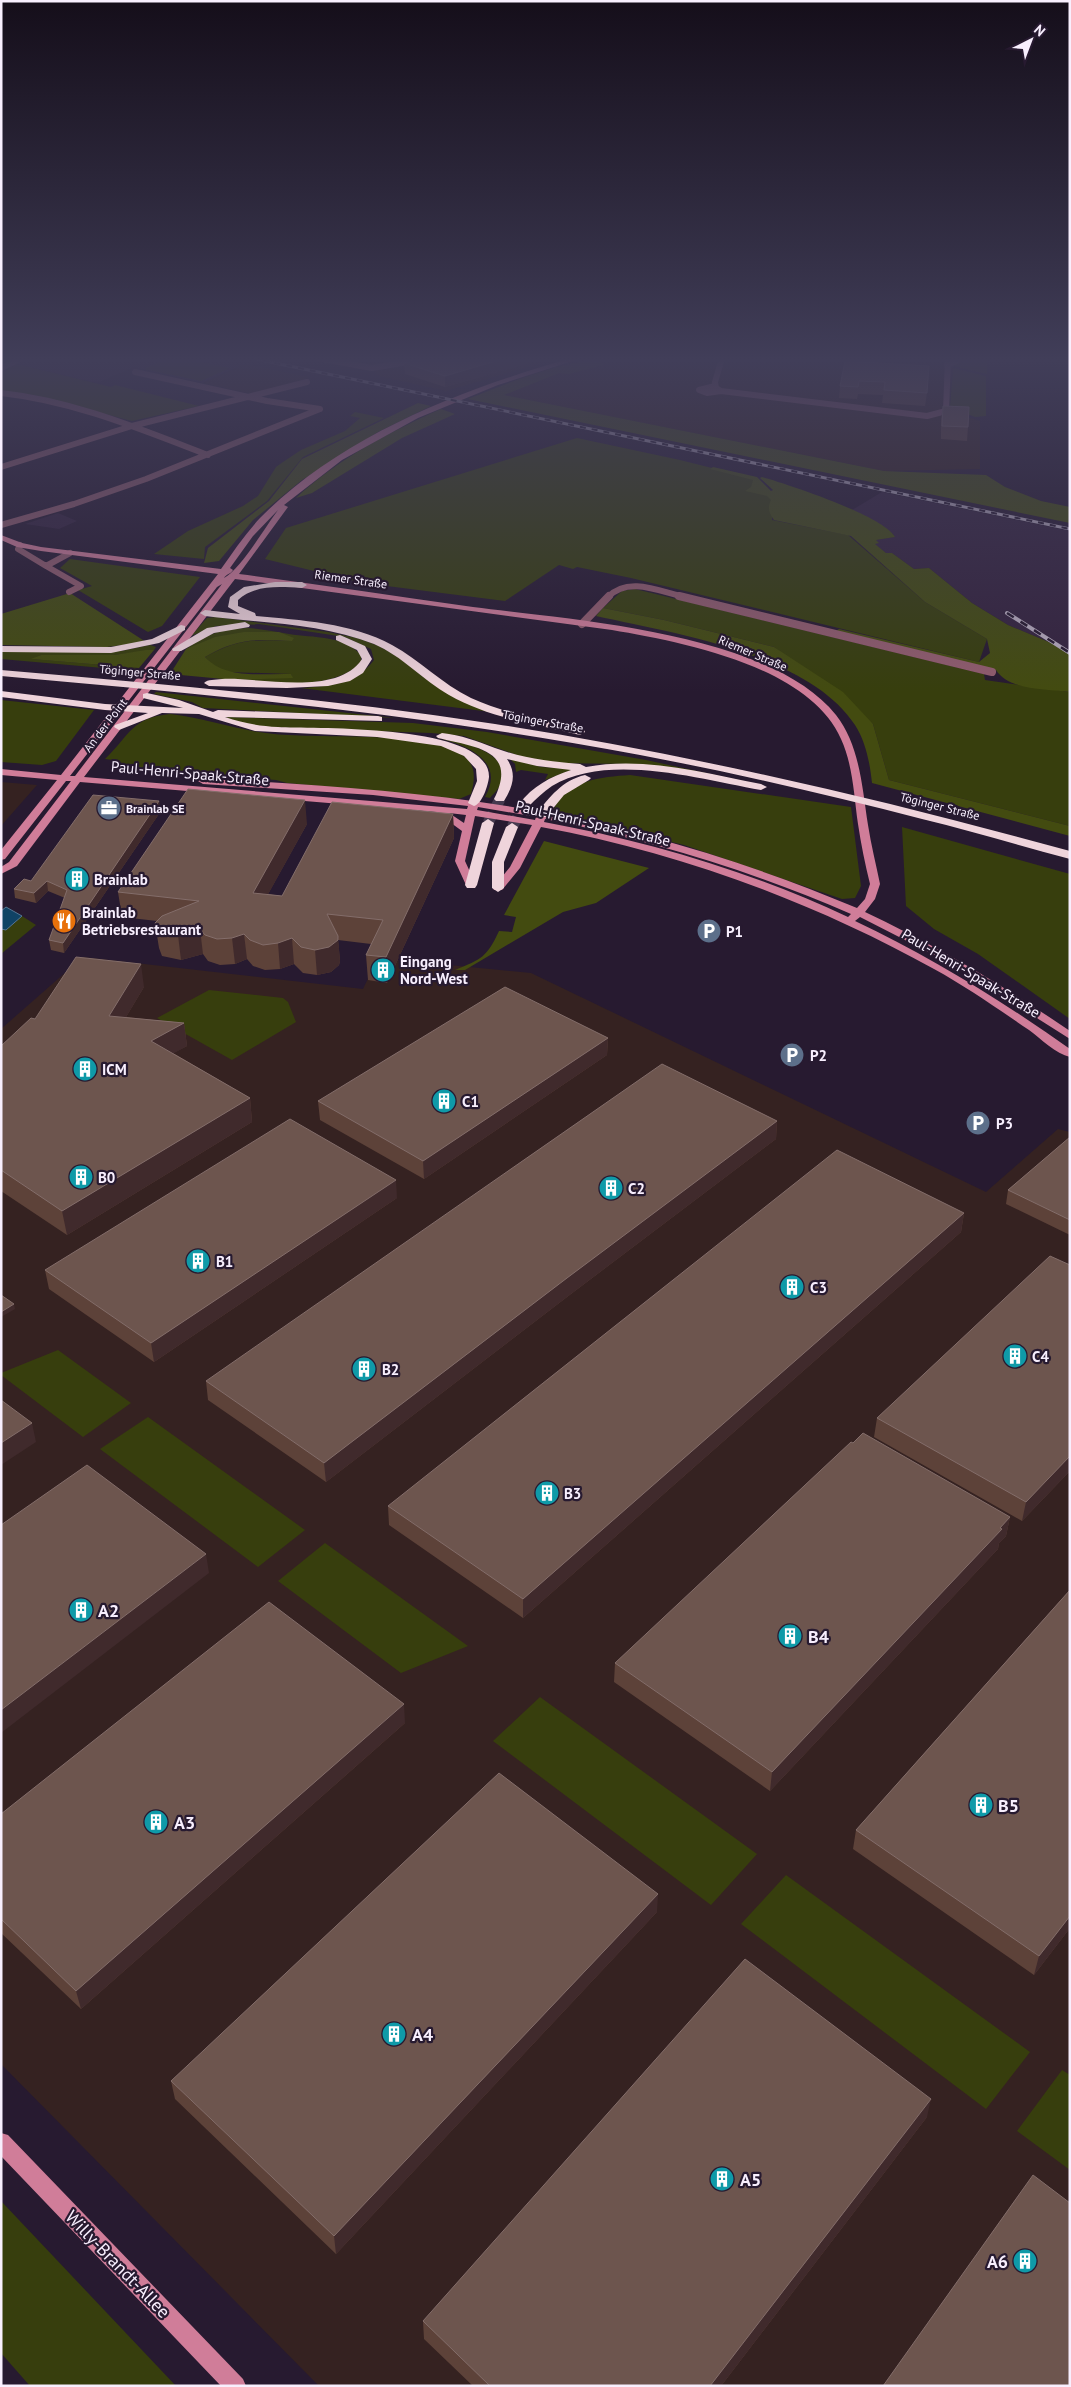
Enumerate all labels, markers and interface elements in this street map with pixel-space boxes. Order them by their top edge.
north arrow [1006,15,1056,65]
text: N [1030,21,1049,40]
street label: Riemer Straße [314,566,388,592]
street label: Riemer Straße [716,632,790,674]
street label: Töginger Straße [99,661,181,683]
street label: An der Point [80,695,130,755]
street label: Töginger Straße [502,707,584,735]
street label: Paul-Henri-Spaak-Straße [110,757,270,789]
street label: Töginger Straße [899,789,981,823]
office icon: Brainlab SE [96,795,122,821]
street label: Paul-Henri-Spaak-Straße [514,796,672,850]
place label: Brainlab SE [126,801,185,816]
building icon: Brainlab [64,866,90,892]
place label: Brainlab [94,870,148,889]
place label: Brainlab Betriebsrestaurant [82,903,202,939]
restaurant icon: Brainlab Betriebsrestaurant [51,908,77,934]
parking icon: P1 [696,918,722,944]
place label: P1 [726,922,743,941]
street label: Paul-Henri-Spaak-Straße [898,924,1044,1022]
place label: Eingang Nord-West [400,952,468,988]
building icon: Eingang Nord-West [370,957,396,983]
parking icon: P2 [779,1042,805,1068]
place label: P2 [810,1046,827,1065]
building icon: ICM [72,1056,98,1082]
place label: ICM [102,1060,127,1079]
building icon: C1 [431,1088,457,1114]
place label: C1 [462,1092,479,1111]
parking icon: P3 [965,1110,991,1136]
place label: P3 [996,1114,1013,1133]
building icon: B0 [68,1164,94,1190]
place label: B0 [98,1168,115,1187]
building icon: C2 [598,1175,624,1201]
place label: C2 [628,1179,645,1198]
building icon: B1 [185,1248,211,1274]
place label: B1 [216,1252,233,1271]
building icon: C3 [779,1274,805,1300]
place label: C3 [810,1278,827,1297]
building icon: C4 [1002,1343,1028,1369]
place label: C4 [1032,1347,1049,1366]
building icon: B2 [351,1356,377,1382]
place label: B2 [382,1360,399,1379]
building icon: B3 [534,1480,560,1506]
place label: B3 [564,1484,581,1503]
building icon: A2 [68,1597,94,1623]
place label: A2 [98,1599,119,1622]
building icon: B4 [777,1623,803,1649]
place label: B4 [808,1625,829,1648]
building icon: B5 [968,1792,994,1818]
place label: B5 [998,1794,1019,1817]
building icon: A3 [143,1809,169,1835]
place label: A3 [174,1811,195,1834]
building icon: A4 [381,2021,407,2047]
place label: A4 [412,2023,433,2046]
building icon: A5 [709,2166,735,2192]
place label: A5 [740,2168,761,2191]
street label: Willy-Brandt-Allee [61,2205,175,2323]
building icon: A6 [1012,2248,1038,2274]
place label: A6 [987,2250,1008,2273]

